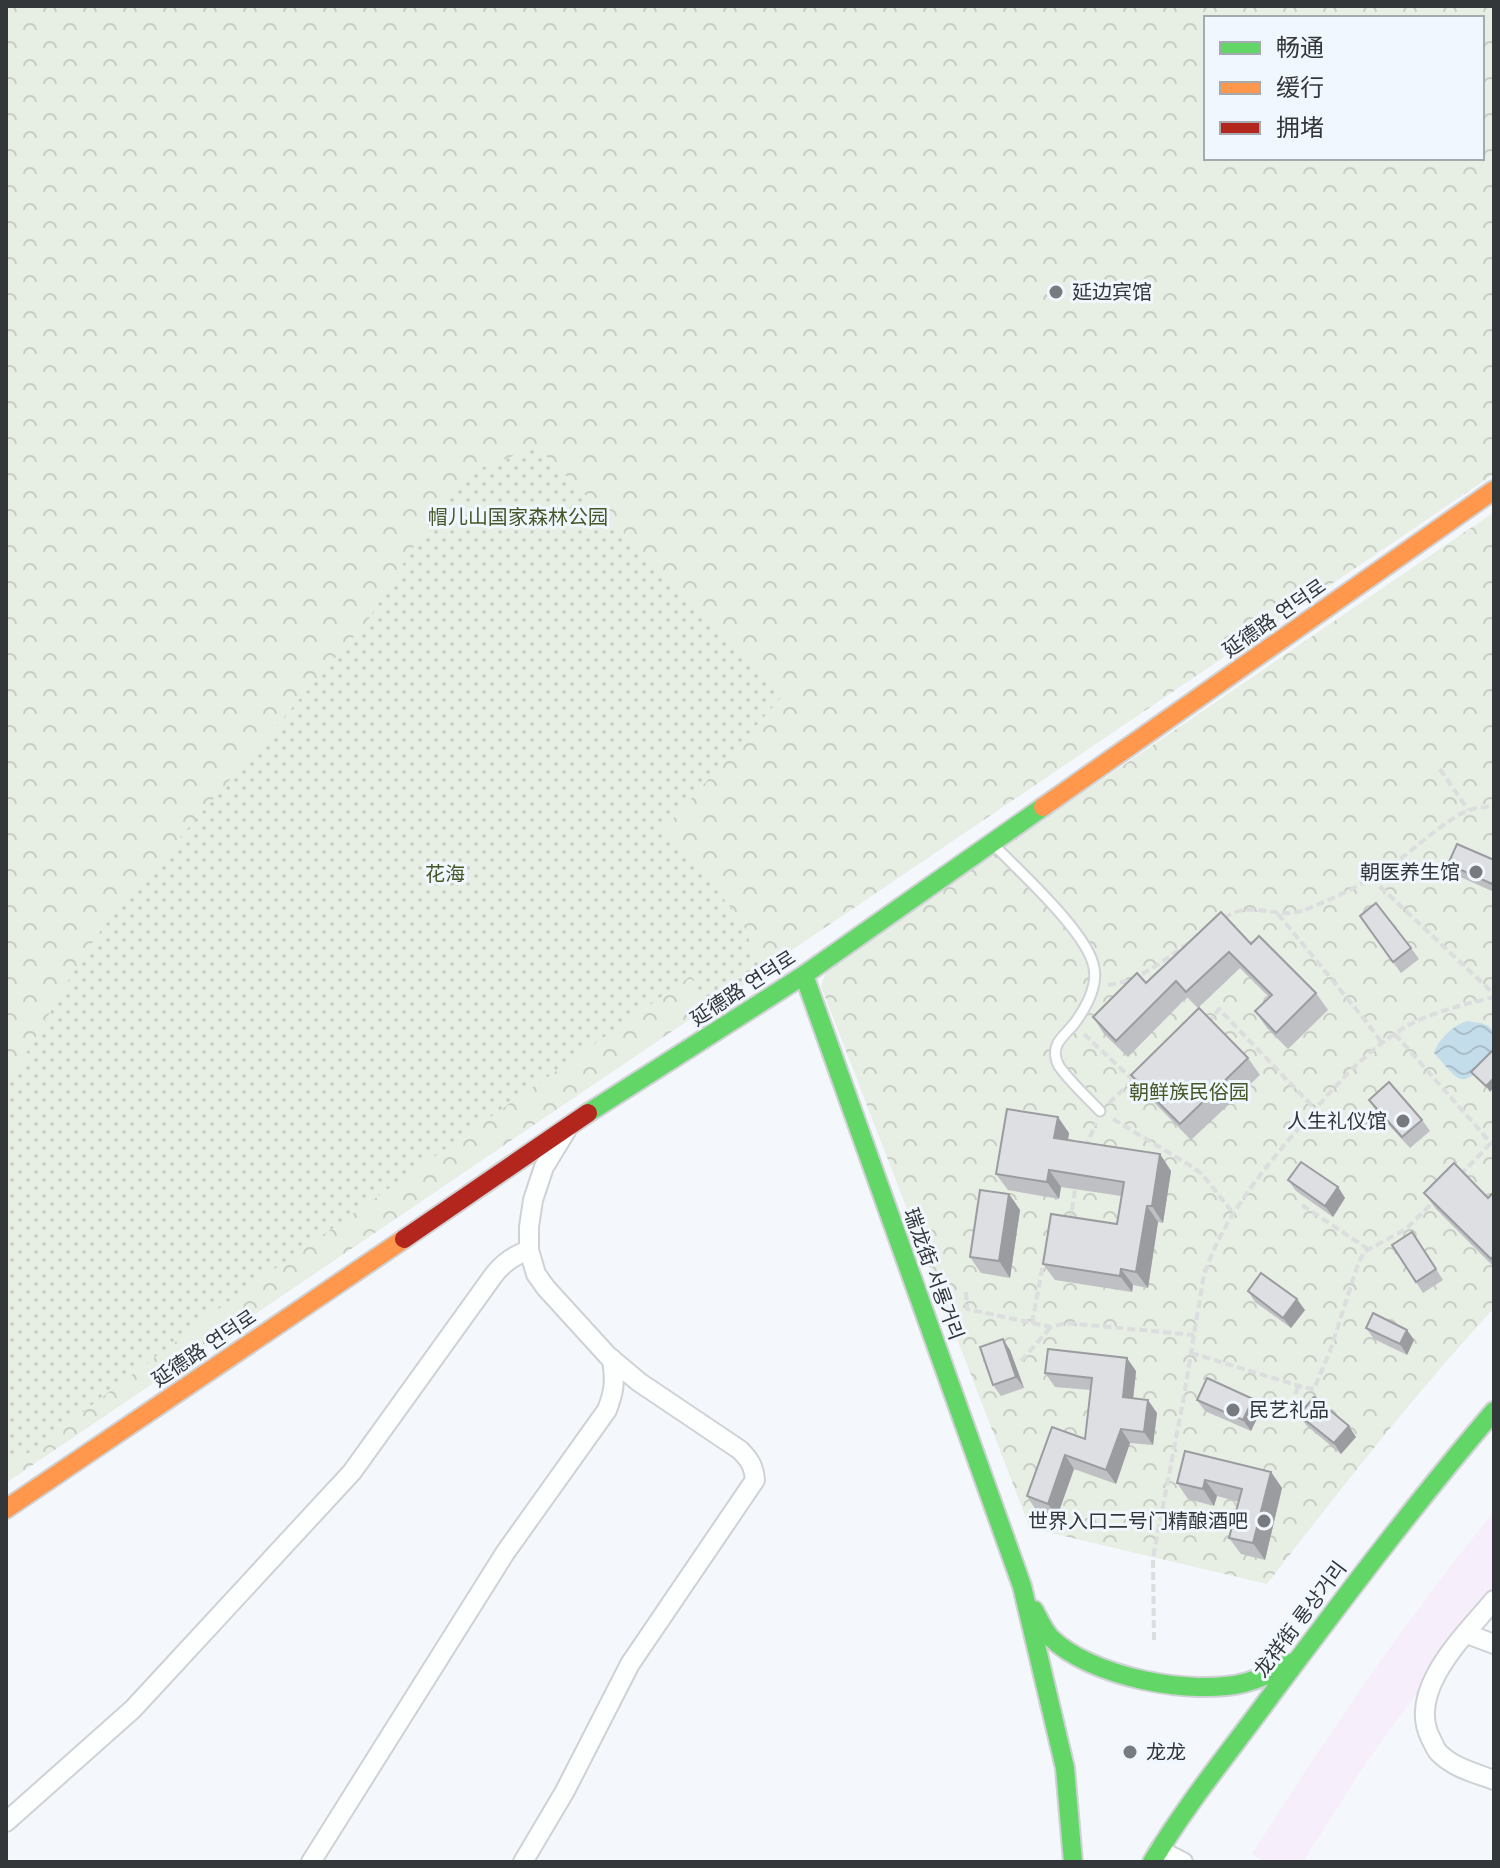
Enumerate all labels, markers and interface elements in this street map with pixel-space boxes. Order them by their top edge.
legend [1204,16,1484,160]
text: 畅通 [1276,30,1324,63]
text: 缓行 [1276,70,1324,103]
text: 拥堵 [1276,110,1324,143]
place label: 延边宾馆 [1072,278,1152,305]
marker: 延边宾馆 [1047,283,1065,301]
park label: 帽儿山国家森林公园 [428,503,608,530]
street label: 延德路 연덕로 [1217,572,1331,663]
place label: 朝医养生馆 [1360,858,1460,885]
park label: 花海 [425,860,465,887]
marker: 朝医养生馆 [1467,863,1485,881]
street label: 延德路 연덕로 [685,943,801,1032]
park label: 朝鲜族民俗园 [1129,1078,1249,1105]
place label: 人生礼仪馆 [1287,1107,1387,1134]
marker: 人生礼仪馆 [1394,1112,1412,1130]
street label: 瑞龙街 서룡거리 [898,1204,971,1344]
street label: 延德路 연덕로 [146,1303,261,1392]
place label: 民艺礼品 [1249,1396,1329,1423]
marker: 民艺礼品 [1224,1401,1242,1419]
place label: 世界入口二号门精酿酒吧 [1028,1507,1248,1534]
marker: 世界入口二号门精酿酒吧 [1255,1512,1273,1530]
street label: 龙祥街 룡상거리 [1247,1555,1352,1682]
place label: 龙龙 [1146,1738,1186,1765]
marker: 龙龙 [1121,1743,1139,1761]

